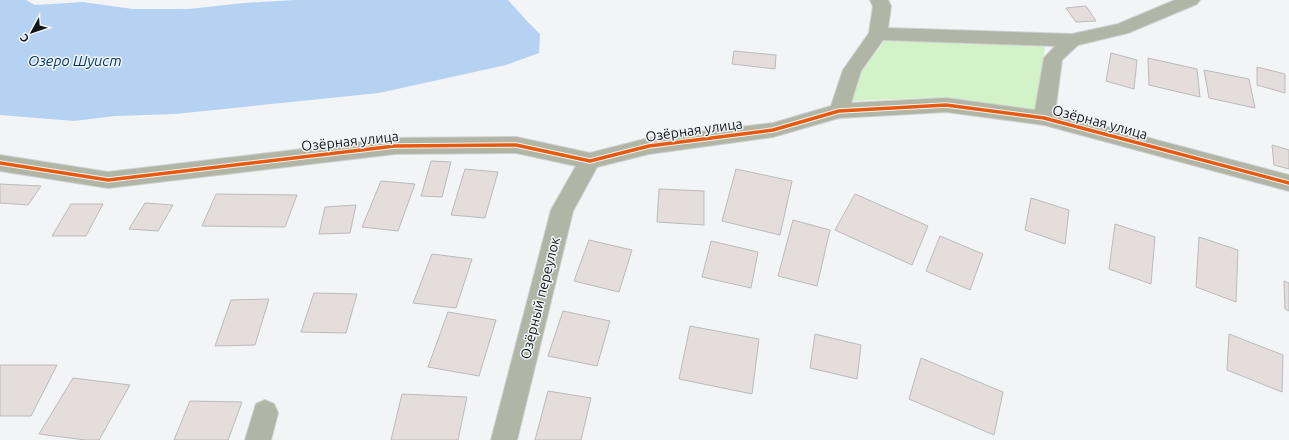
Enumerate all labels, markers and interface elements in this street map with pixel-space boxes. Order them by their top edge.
north arrow [12,12,52,52]
text: С [17,32,31,45]
water label: Озеро Шуист [28,52,122,69]
street label: Озёрная улица [1051,102,1149,142]
street label: Озёрная улица [644,115,744,145]
street label: Озёрная улица [300,128,400,154]
street label: Озёрный переулок [517,235,563,361]

